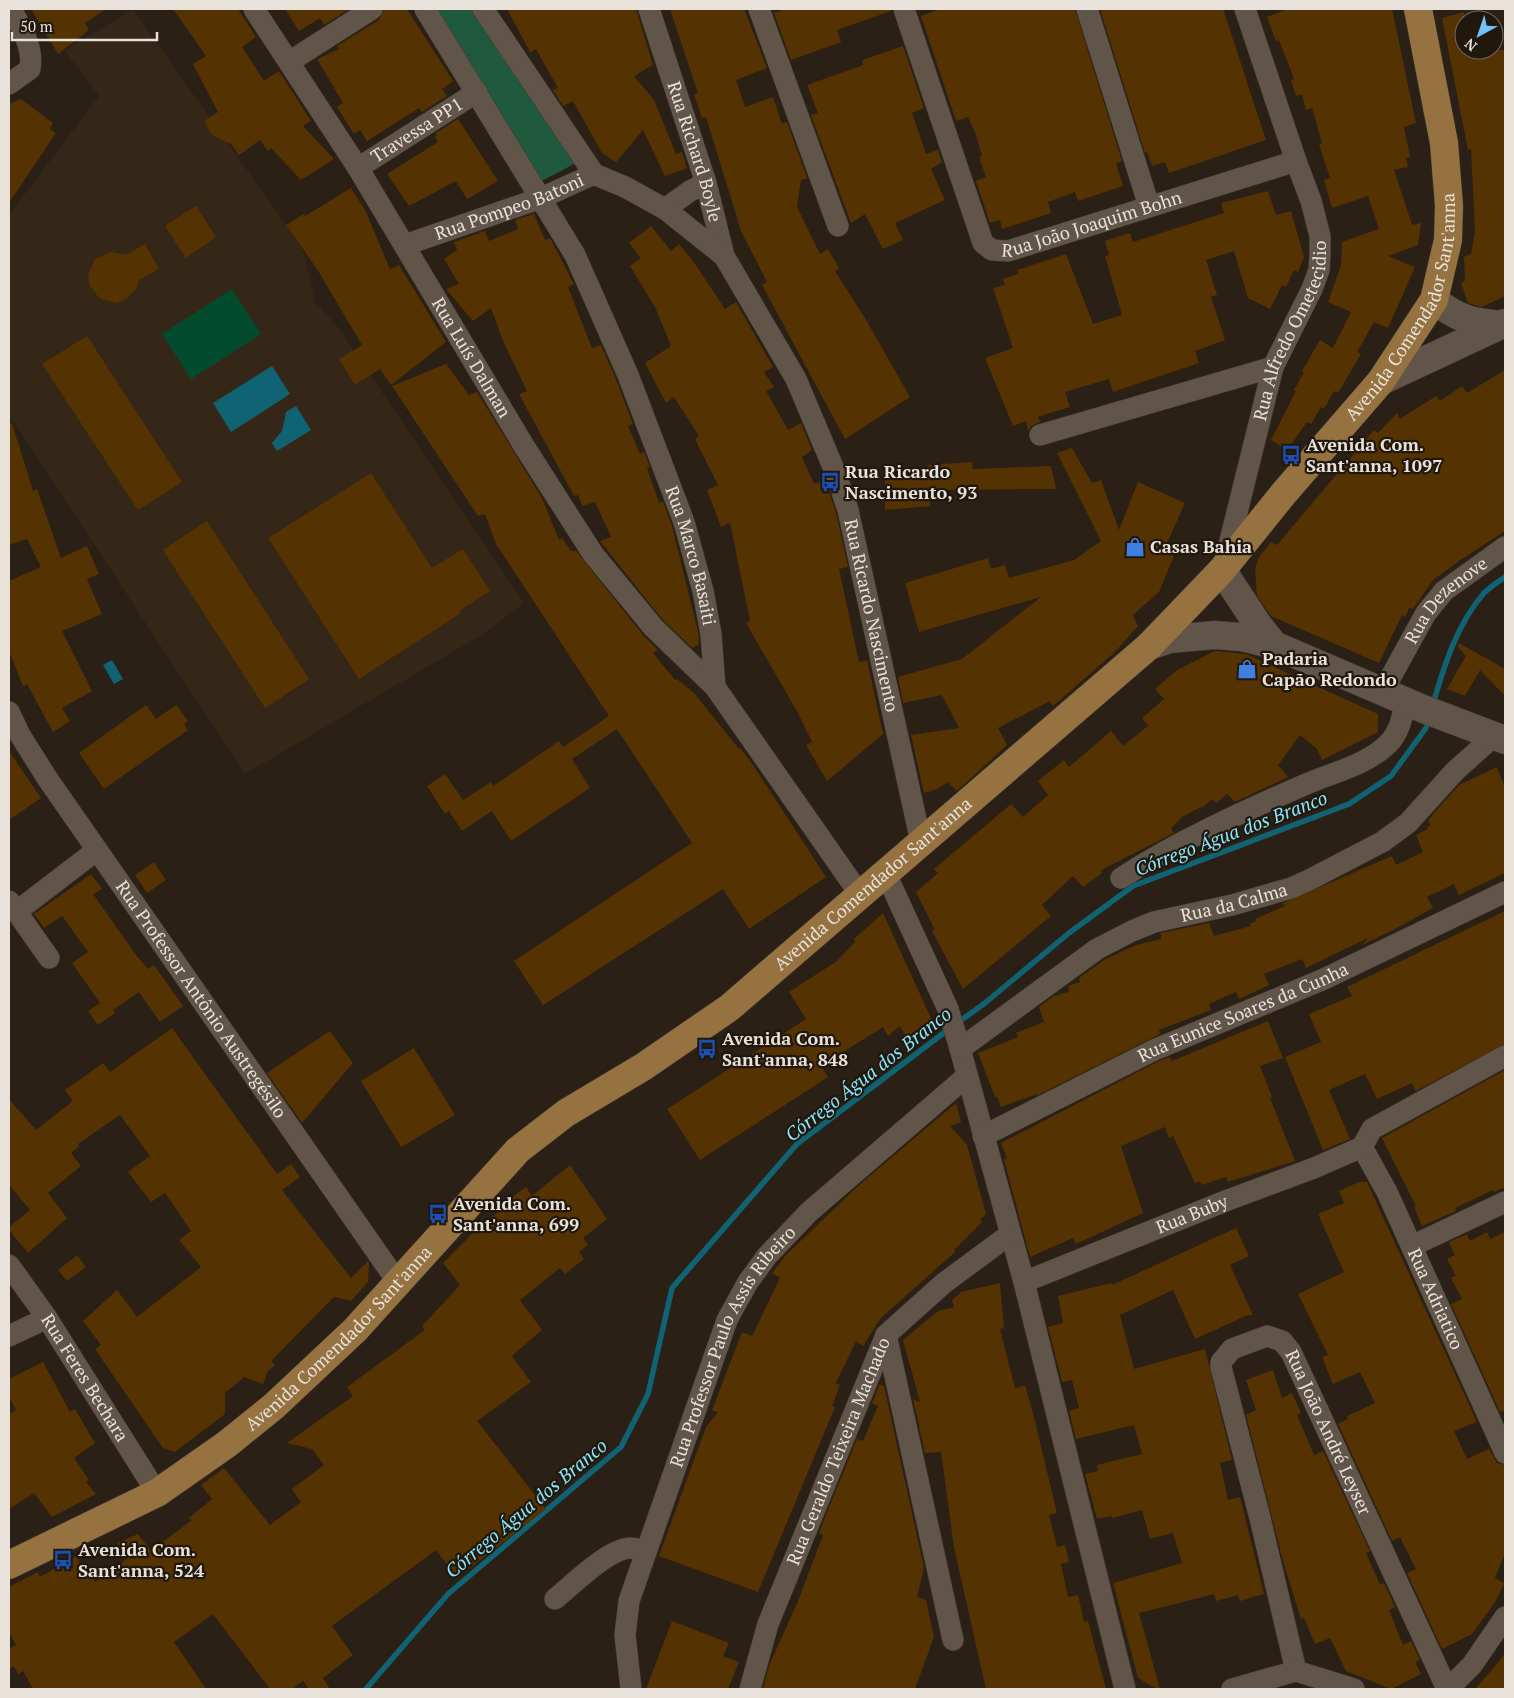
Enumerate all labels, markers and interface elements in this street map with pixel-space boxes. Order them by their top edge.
scale bar [12,10,158,42]
north arrow [1454,10,1504,60]
text: 50 m [20,16,53,36]
text: N [1460,34,1480,56]
street label: Rua Richard Boyle [663,78,728,224]
street label: Travessa PP1 [366,91,467,168]
street label: Rua Pompeo Batoni [431,167,587,245]
street label: Rua João Joaquim Bohn [1001,184,1185,262]
street label: Avenida Comendador Sant'anna [1339,192,1460,425]
street label: Rua Alfredo Ometecidio [1247,240,1331,423]
street label: Rua Luís Dalman [427,293,517,422]
place label: Avenida Com. Sant'anna, 1097 [1306,432,1442,477]
bus stop icon: Avenida Com. Sant'anna, 1097 [1280,444,1302,466]
place label: Rua Ricardo Nascimento, 93 [845,459,977,504]
bus stop icon: Rua Ricardo Nascimento, 93 [819,471,841,493]
street label: Rua Marco Basaiti [660,482,722,627]
street label: Rua Ricardo Nascimento [839,517,905,714]
place label: Casas Bahia [1150,534,1252,558]
shop icon: Casas Bahia [1124,536,1146,558]
street label: Rua Dezenove [1398,551,1492,648]
place label: Padaria Capão Redondo [1262,646,1397,691]
shop icon: Padaria Capão Redondo [1236,658,1258,680]
water label: Córrego Água dos Branco [1131,784,1331,881]
street label: Avenida Comendador Sant'anna [768,791,976,975]
street label: Rua Professor Antônio Austregésilo [111,875,293,1122]
street label: Rua da Calma [1178,877,1290,927]
street label: Rua Eunice Soares da Cunha [1133,956,1352,1067]
water label: Córrego Água dos Branco [780,1001,956,1146]
place label: Avenida Com. Sant'anna, 848 [722,1026,848,1071]
bus stop icon: Avenida Com. Sant'anna, 848 [696,1038,718,1060]
street label: Rua Buby [1152,1188,1232,1239]
place label: Avenida Com. Sant'anna, 699 [453,1191,579,1236]
bus stop icon: Avenida Com. Sant'anna, 699 [427,1203,449,1225]
street label: Rua Professor Paulo Assis Ribeiro [664,1220,801,1470]
street label: Avenida Comendador Sant'anna [240,1240,437,1436]
street label: Rua Adriatico [1403,1244,1470,1353]
street label: Rua Feres Bechara [36,1309,135,1446]
street label: Rua Geraldo Teixeira Machado [780,1334,895,1568]
street label: Rua João André Leyser [1281,1345,1378,1518]
water label: Córrego Água dos Branco [439,1432,612,1583]
place label: Avenida Com. Sant'anna, 524 [78,1537,205,1582]
bus stop icon: Avenida Com. Sant'anna, 524 [52,1549,74,1571]

